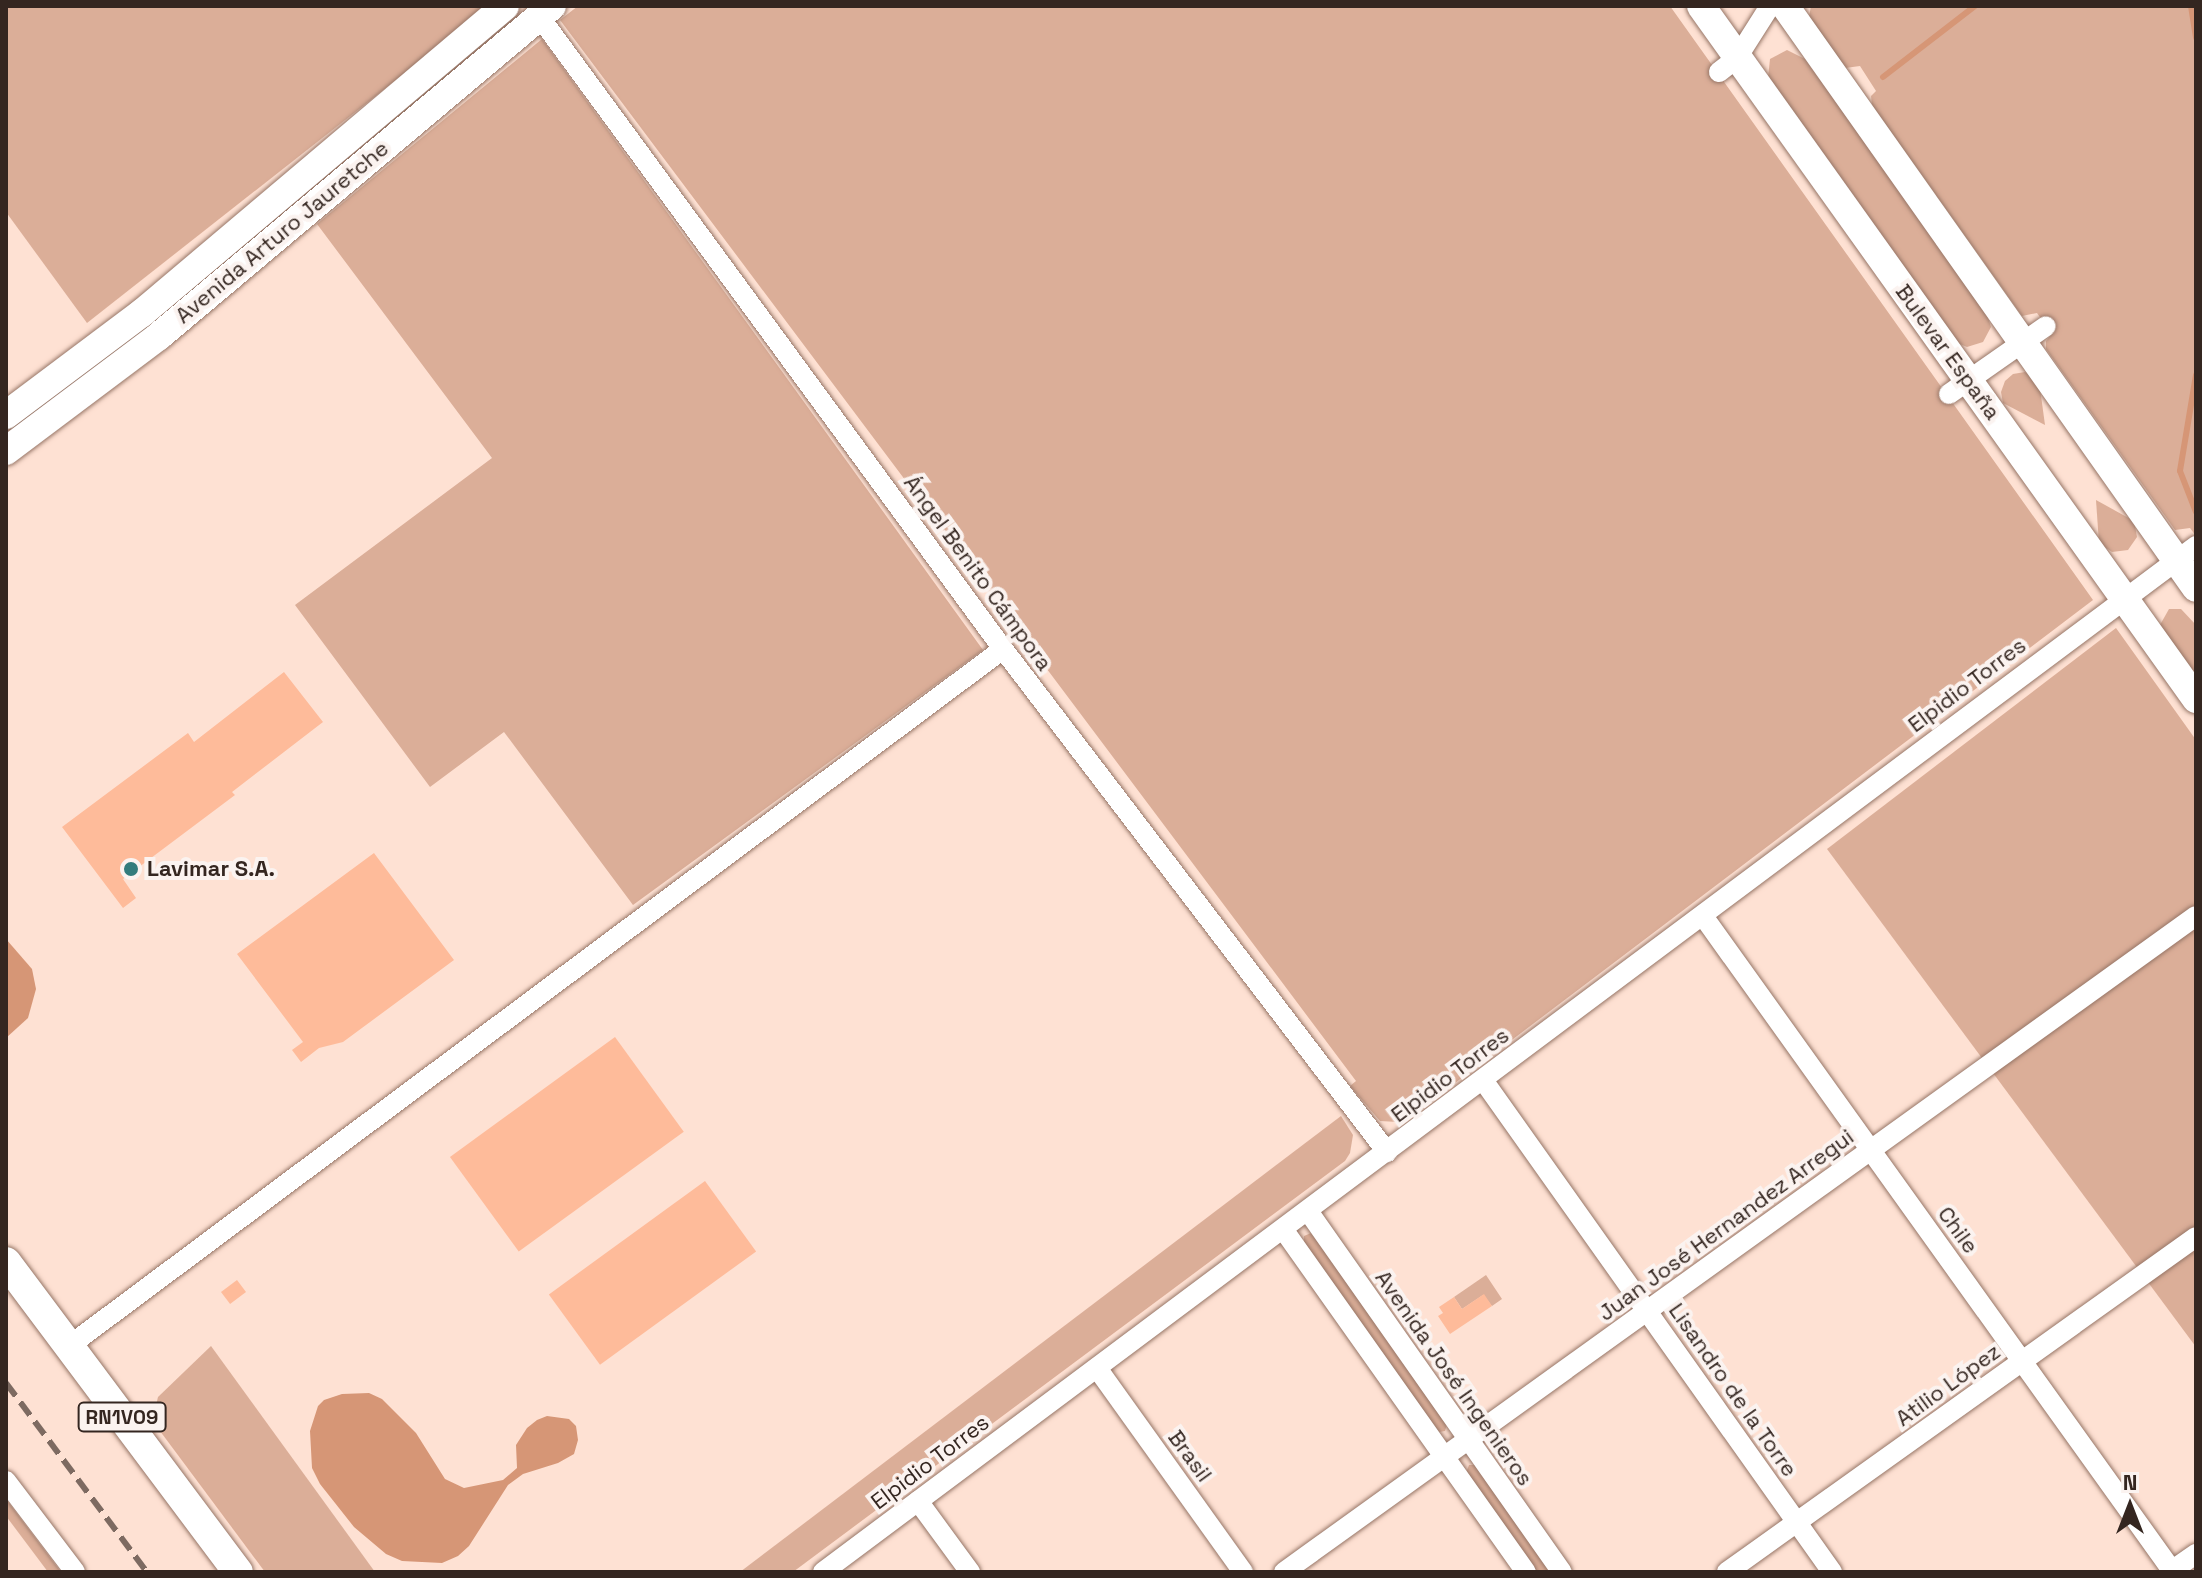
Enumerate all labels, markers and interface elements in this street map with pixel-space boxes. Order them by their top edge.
street label: Avenida Arturo Jauretche [170,135,394,329]
street label: Bulevar España [1890,279,2006,425]
street label: Ángel Benito Cámpora [898,470,1058,676]
street label: Elpidio Torres [1903,632,2031,738]
place label: Lavimar S.A. [147,856,275,882]
marker: Lavimar S.A. [122,860,140,878]
street label: Elpidio Torres [1386,1022,1514,1128]
street label: Juan José Hernandez Arregui [1593,1123,1859,1327]
street label: Chile [1932,1201,1984,1259]
street label: Avenida José Ingenieros [1370,1265,1538,1491]
street label: Lisandro de la Torre [1663,1298,1803,1482]
street label: Atilio López [1891,1338,2005,1432]
road number: RN1V09 [76,1401,168,1433]
street label: Elpidio Torres [866,1409,994,1515]
street label: Brasil [1162,1425,1218,1487]
north arrow [2090,1466,2170,1546]
text: N [2123,1468,2137,1496]

